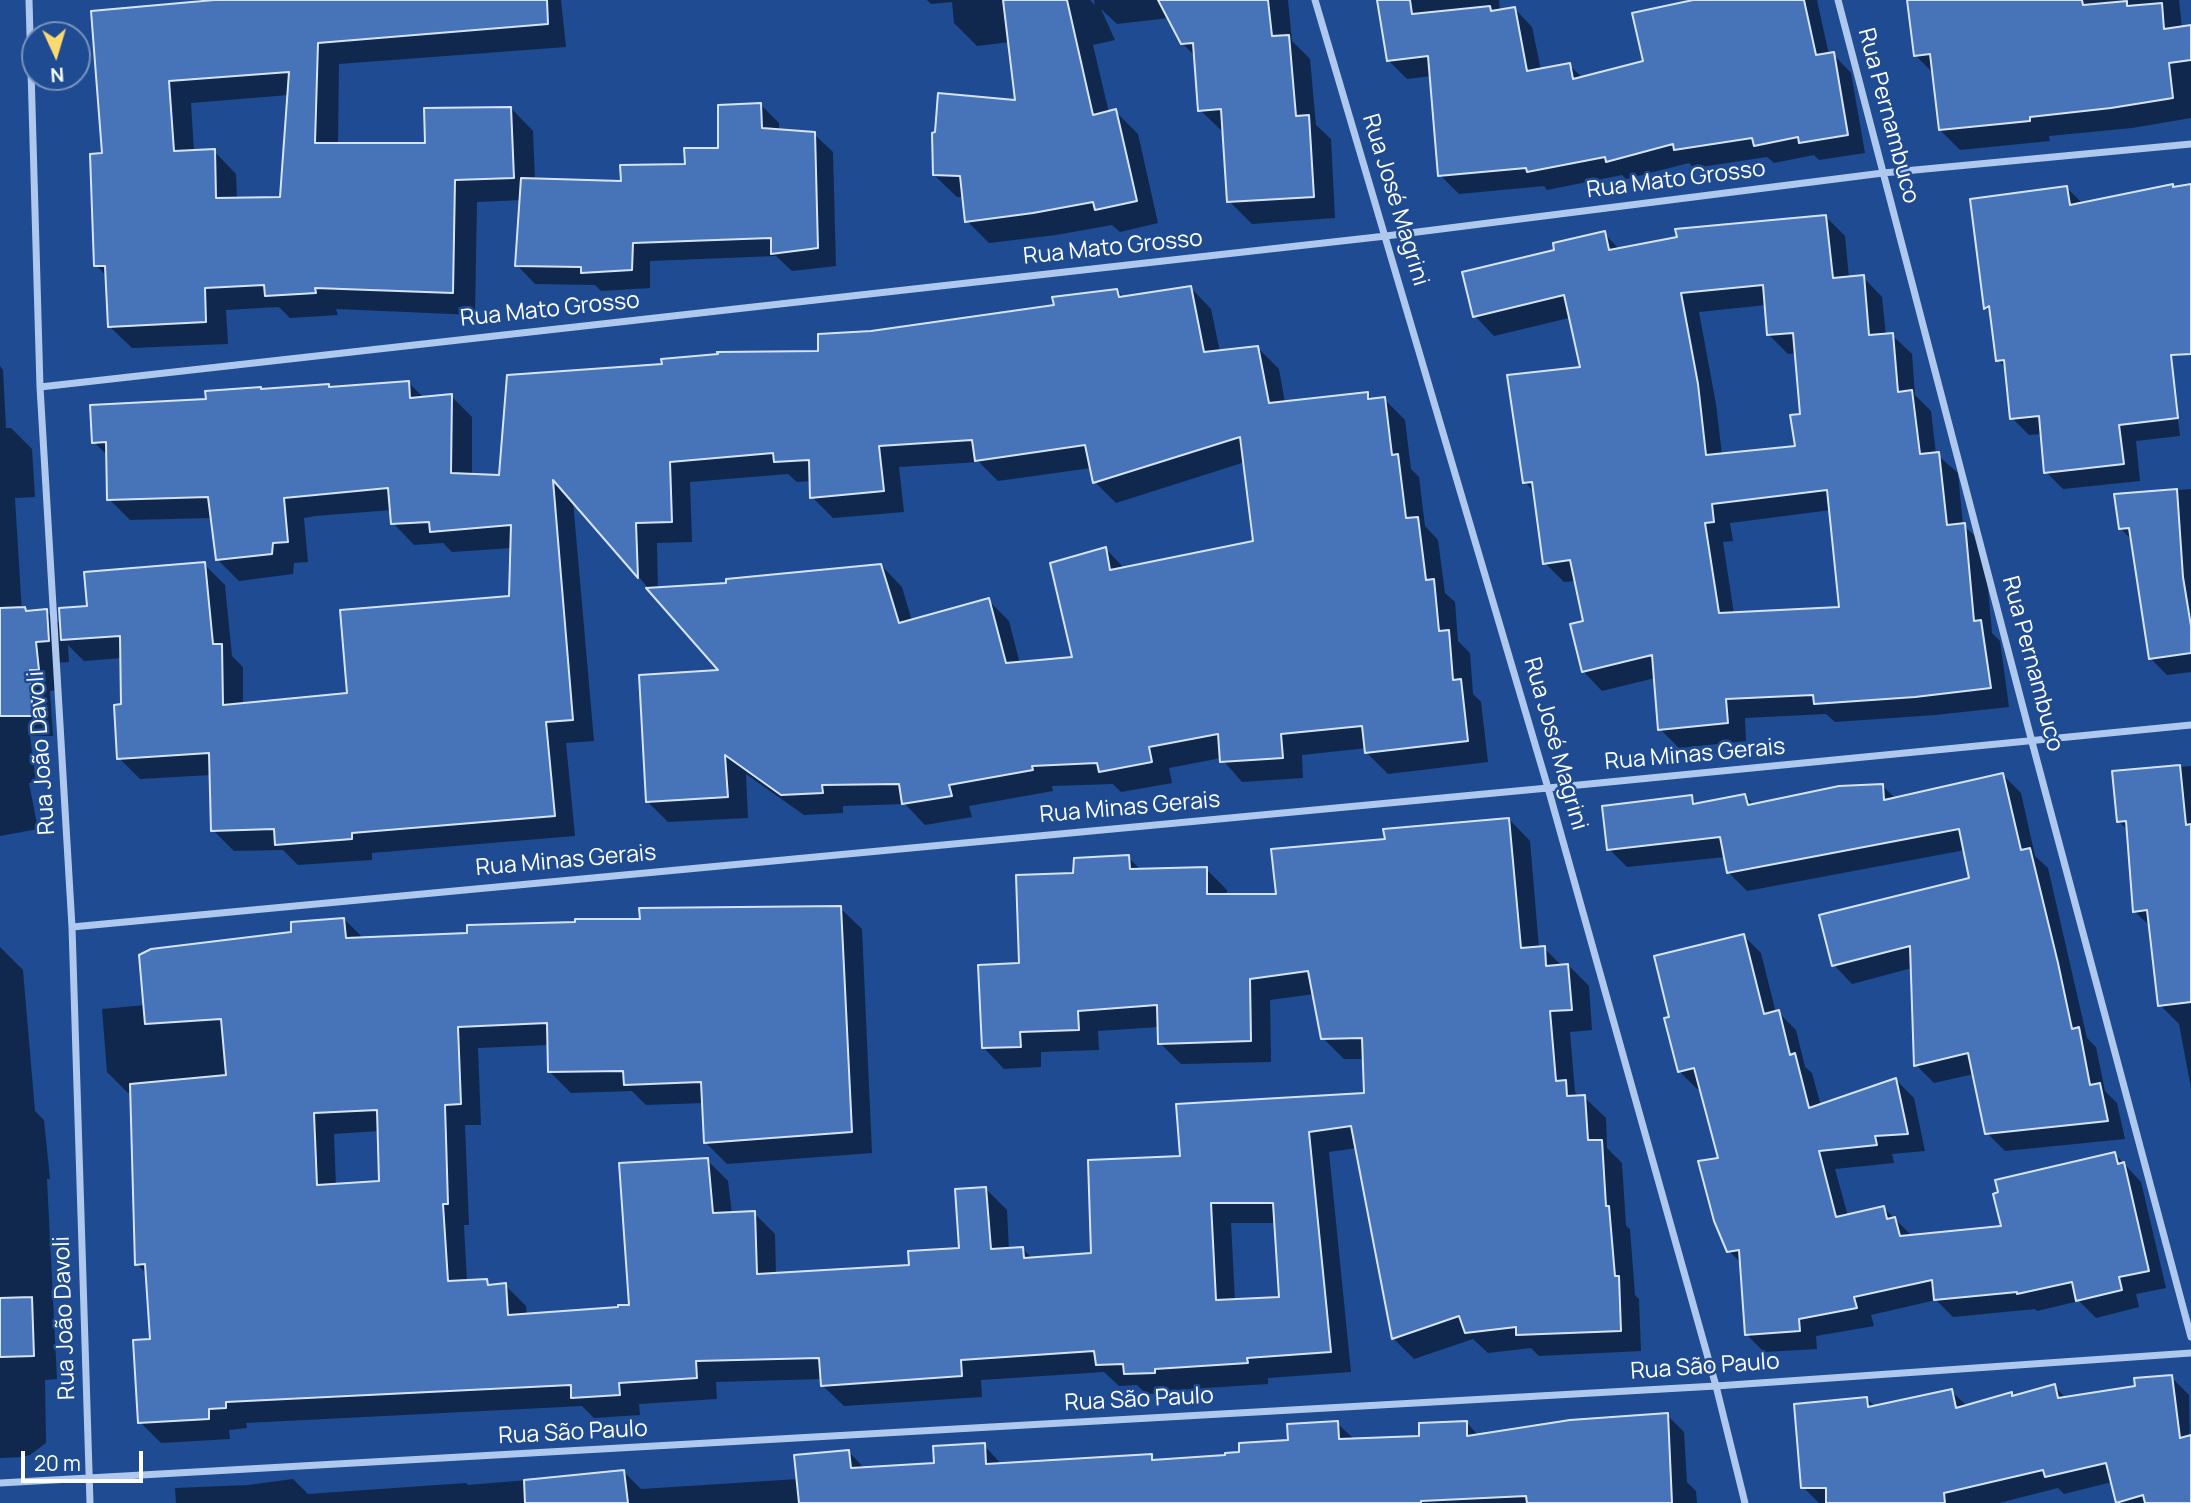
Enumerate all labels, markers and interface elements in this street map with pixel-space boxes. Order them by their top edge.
north arrow [21,21,91,91]
street label: Rua Pernambuco [1851,25,1925,207]
text: N [50,62,65,88]
street label: Rua José Magrini [1356,111,1434,289]
street label: Rua Mato Grosso [1585,155,1767,205]
street label: Rua Mato Grosso [1022,225,1204,271]
street label: Rua Mato Grosso [459,287,641,333]
street label: Rua Pernambuco [1995,573,2069,755]
street label: Rua José Magrini [1517,655,1593,833]
street label: Rua João Davoli [23,670,61,836]
street label: Rua Minas Gerais [1604,733,1786,777]
street label: Rua Minas Gerais [1039,786,1221,830]
street label: Rua Minas Gerais [475,839,657,883]
street label: Rua João Davoli [48,1236,82,1400]
street label: Rua São Paulo [1629,1348,1781,1386]
street label: Rua São Paulo [1064,1382,1214,1418]
street label: Rua São Paulo [498,1415,648,1451]
scale bar [24,1436,147,1480]
text: 20 m [34,1449,81,1477]

